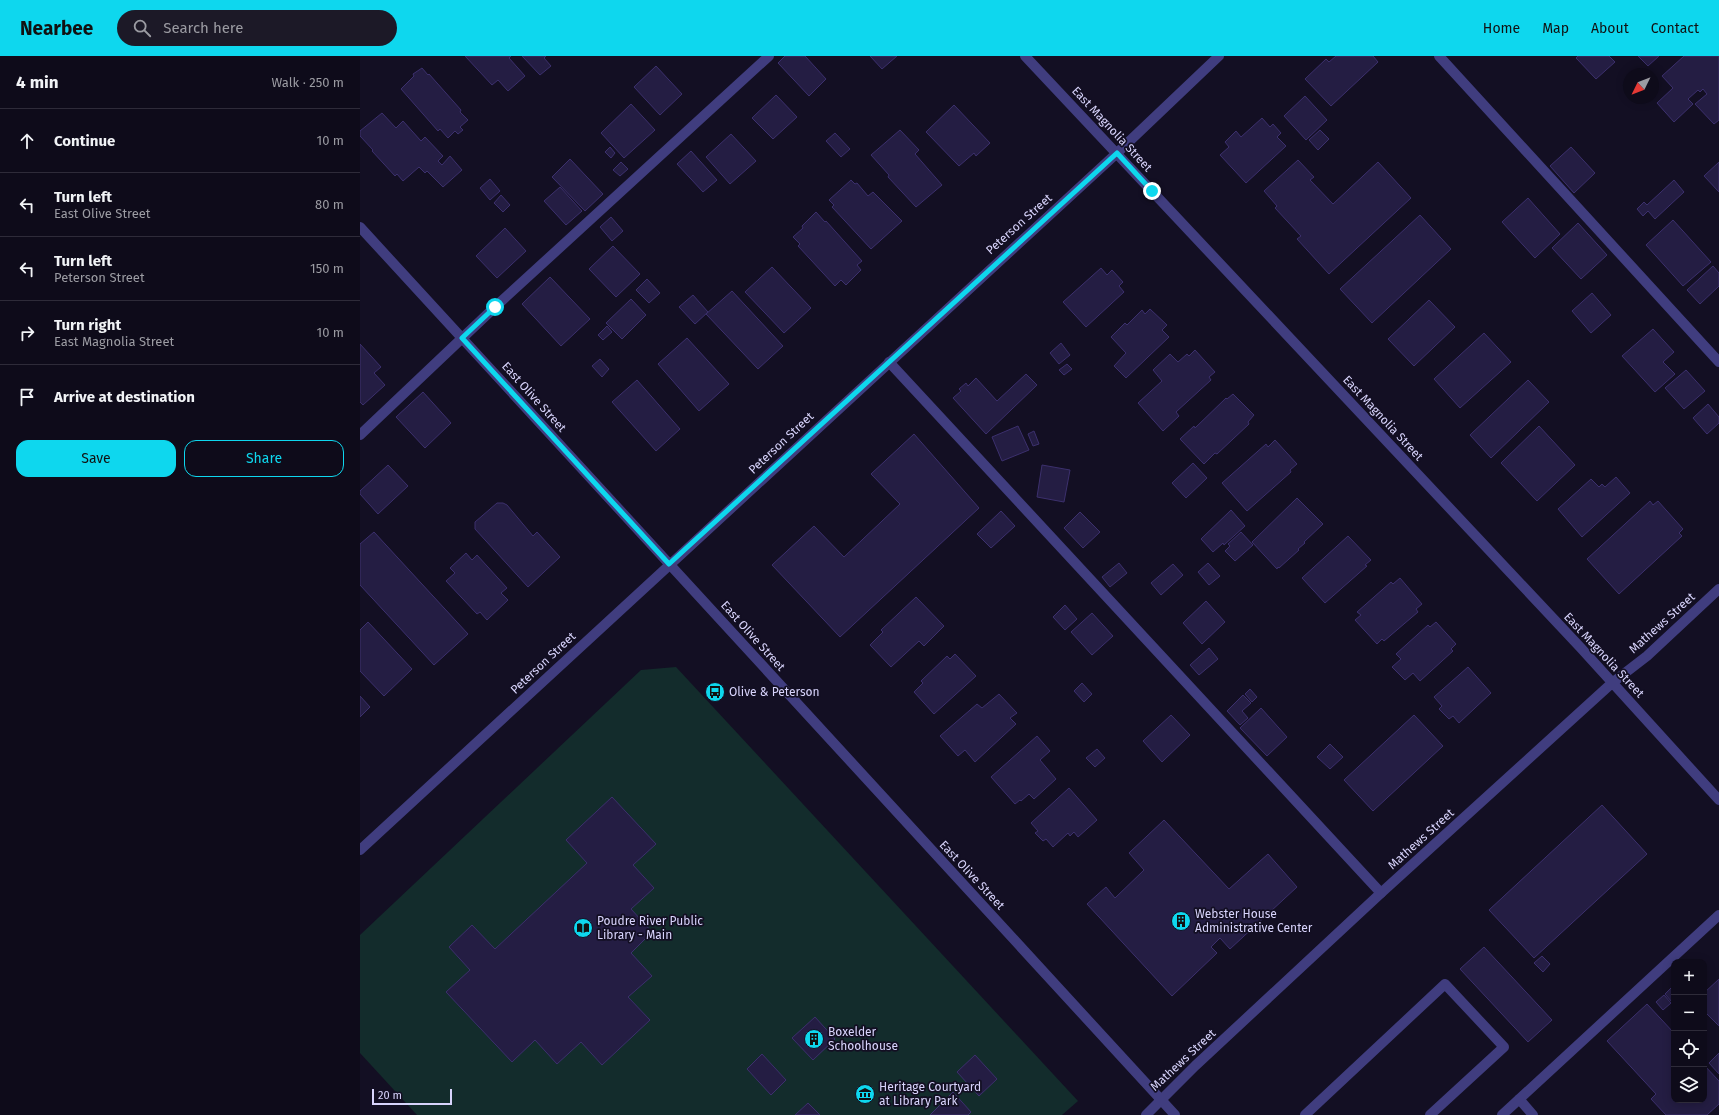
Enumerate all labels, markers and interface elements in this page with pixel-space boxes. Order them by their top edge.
search box [117,10,397,46]
text: Nearbee [20,17,93,40]
icon: search [131,17,153,39]
text: Search here [163,19,243,37]
text: Home [1483,20,1520,37]
text: Map [1542,20,1569,37]
text: About [1591,20,1629,37]
text: Contact [1651,20,1699,37]
north arrow [1623,68,1659,104]
text: 4 min [16,72,59,93]
text: Walk · 250 m [271,75,344,90]
street label: East Magnolia Street [1069,84,1155,175]
icon: ahead [16,130,38,152]
text: Continue [54,132,115,150]
text: 10 m [317,133,344,148]
route end [1143,182,1161,200]
text: Turn left [54,188,112,206]
street label: Peterson Street [983,190,1055,257]
icon: left [16,194,38,216]
text: 80 m [315,197,344,212]
text: East Olive Street [54,206,151,221]
text: Turn left [54,252,112,270]
icon: left [16,258,38,280]
text: 150 m [310,261,344,276]
text: Peterson Street [54,270,145,285]
route start [486,298,504,316]
text: Turn right [54,316,121,334]
icon: right [16,322,38,344]
text: 10 m [317,325,344,340]
text: East Magnolia Street [54,334,174,349]
street label: East Olive Street [499,359,569,435]
street label: East Magnolia Street [1340,373,1426,464]
icon: arrive [16,386,38,408]
text: Arrive at destination [54,388,195,406]
street label: Peterson Street [746,409,817,477]
button: Save [16,440,176,477]
button: Share [184,440,344,477]
street label: Mathews Street [1626,589,1698,656]
street label: East Olive Street [718,598,788,674]
street label: East Magnolia Street [1561,610,1647,701]
street label: Peterson Street [508,629,579,697]
bus stop icon: Olive & Peterson [704,681,726,703]
place label: Olive & Peterson [729,685,820,699]
street label: Mathews Street [1385,805,1457,872]
street label: East Olive Street [936,838,1008,913]
place label: Webster House Administrative Center [1195,907,1313,935]
building icon: Webster House Administrative Center [1170,910,1192,932]
place label: Poudre River Public Library - Main [597,914,703,942]
library icon: Poudre River Public Library - Main [572,917,594,939]
map controls [1671,959,1707,1103]
button: + [1671,959,1707,995]
button: − [1671,995,1707,1031]
place label: Boxelder Schoolhouse [828,1025,898,1053]
street label: Mathews Street [1148,1026,1219,1094]
building icon: Boxelder Schoolhouse [803,1028,825,1050]
button: locate [1671,1031,1707,1067]
button: layers [1671,1067,1707,1103]
place label: Heritage Courtyard at Library Park [879,1080,981,1108]
museum icon: Heritage Courtyard at Library Park [854,1083,876,1105]
scale bar [372,1087,452,1106]
text: 20 m [378,1089,402,1102]

